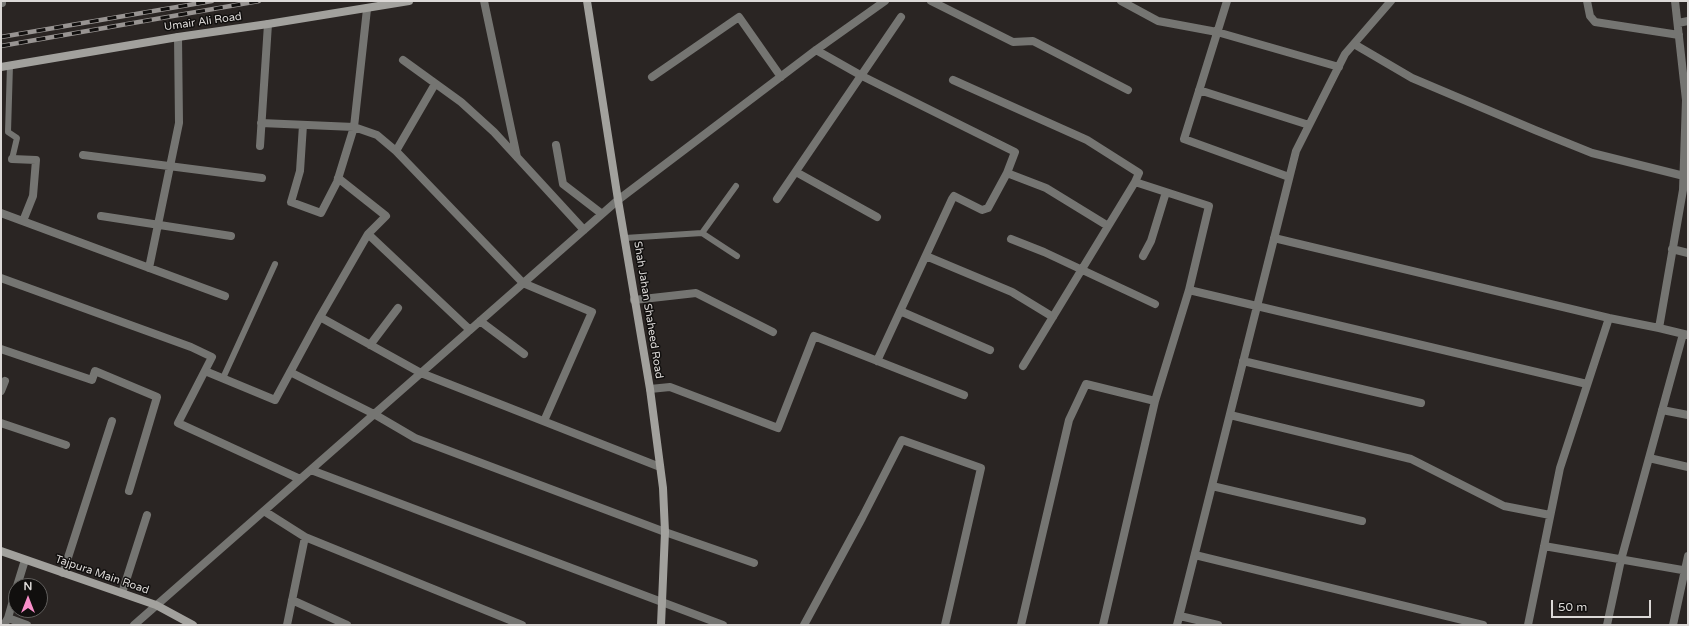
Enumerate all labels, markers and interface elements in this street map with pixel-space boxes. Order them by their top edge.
street label: Umair Ali Road [163,10,243,34]
street label: Shah Jahan Shaheed Road [631,240,665,380]
street label: Tajpura Main Road [53,553,151,597]
north arrow [8,578,48,618]
text: N [24,580,32,593]
scale bar [1553,592,1653,618]
text: 50 m [1558,600,1587,614]

